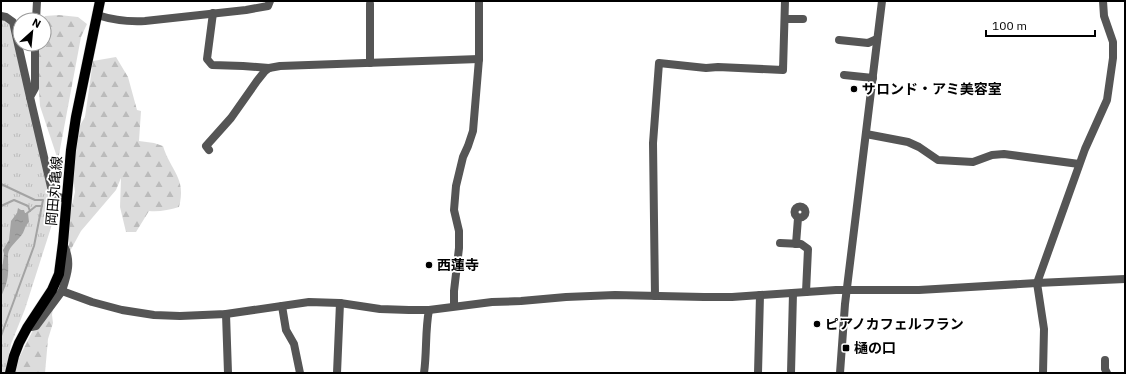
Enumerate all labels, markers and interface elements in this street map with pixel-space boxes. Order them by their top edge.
north arrow [12,12,52,52]
scale bar [986,12,1095,38]
text: N [30,15,43,31]
text: 100 m [992,18,1027,33]
place label: サロンド・アミ美容室 [862,80,1002,98]
marker: サロンド・アミ美容室 [849,84,859,94]
street label: 岡田丸亀線 [42,155,66,227]
place label: 西蓮寺 [437,256,479,274]
marker: 西蓮寺 [424,260,434,270]
place label: ピアノカフェルフラン [825,315,964,333]
marker: ピアノカフェルフラン [812,319,822,329]
place label: 樋の口 [854,339,896,357]
marker: 樋の口 [841,343,851,353]

